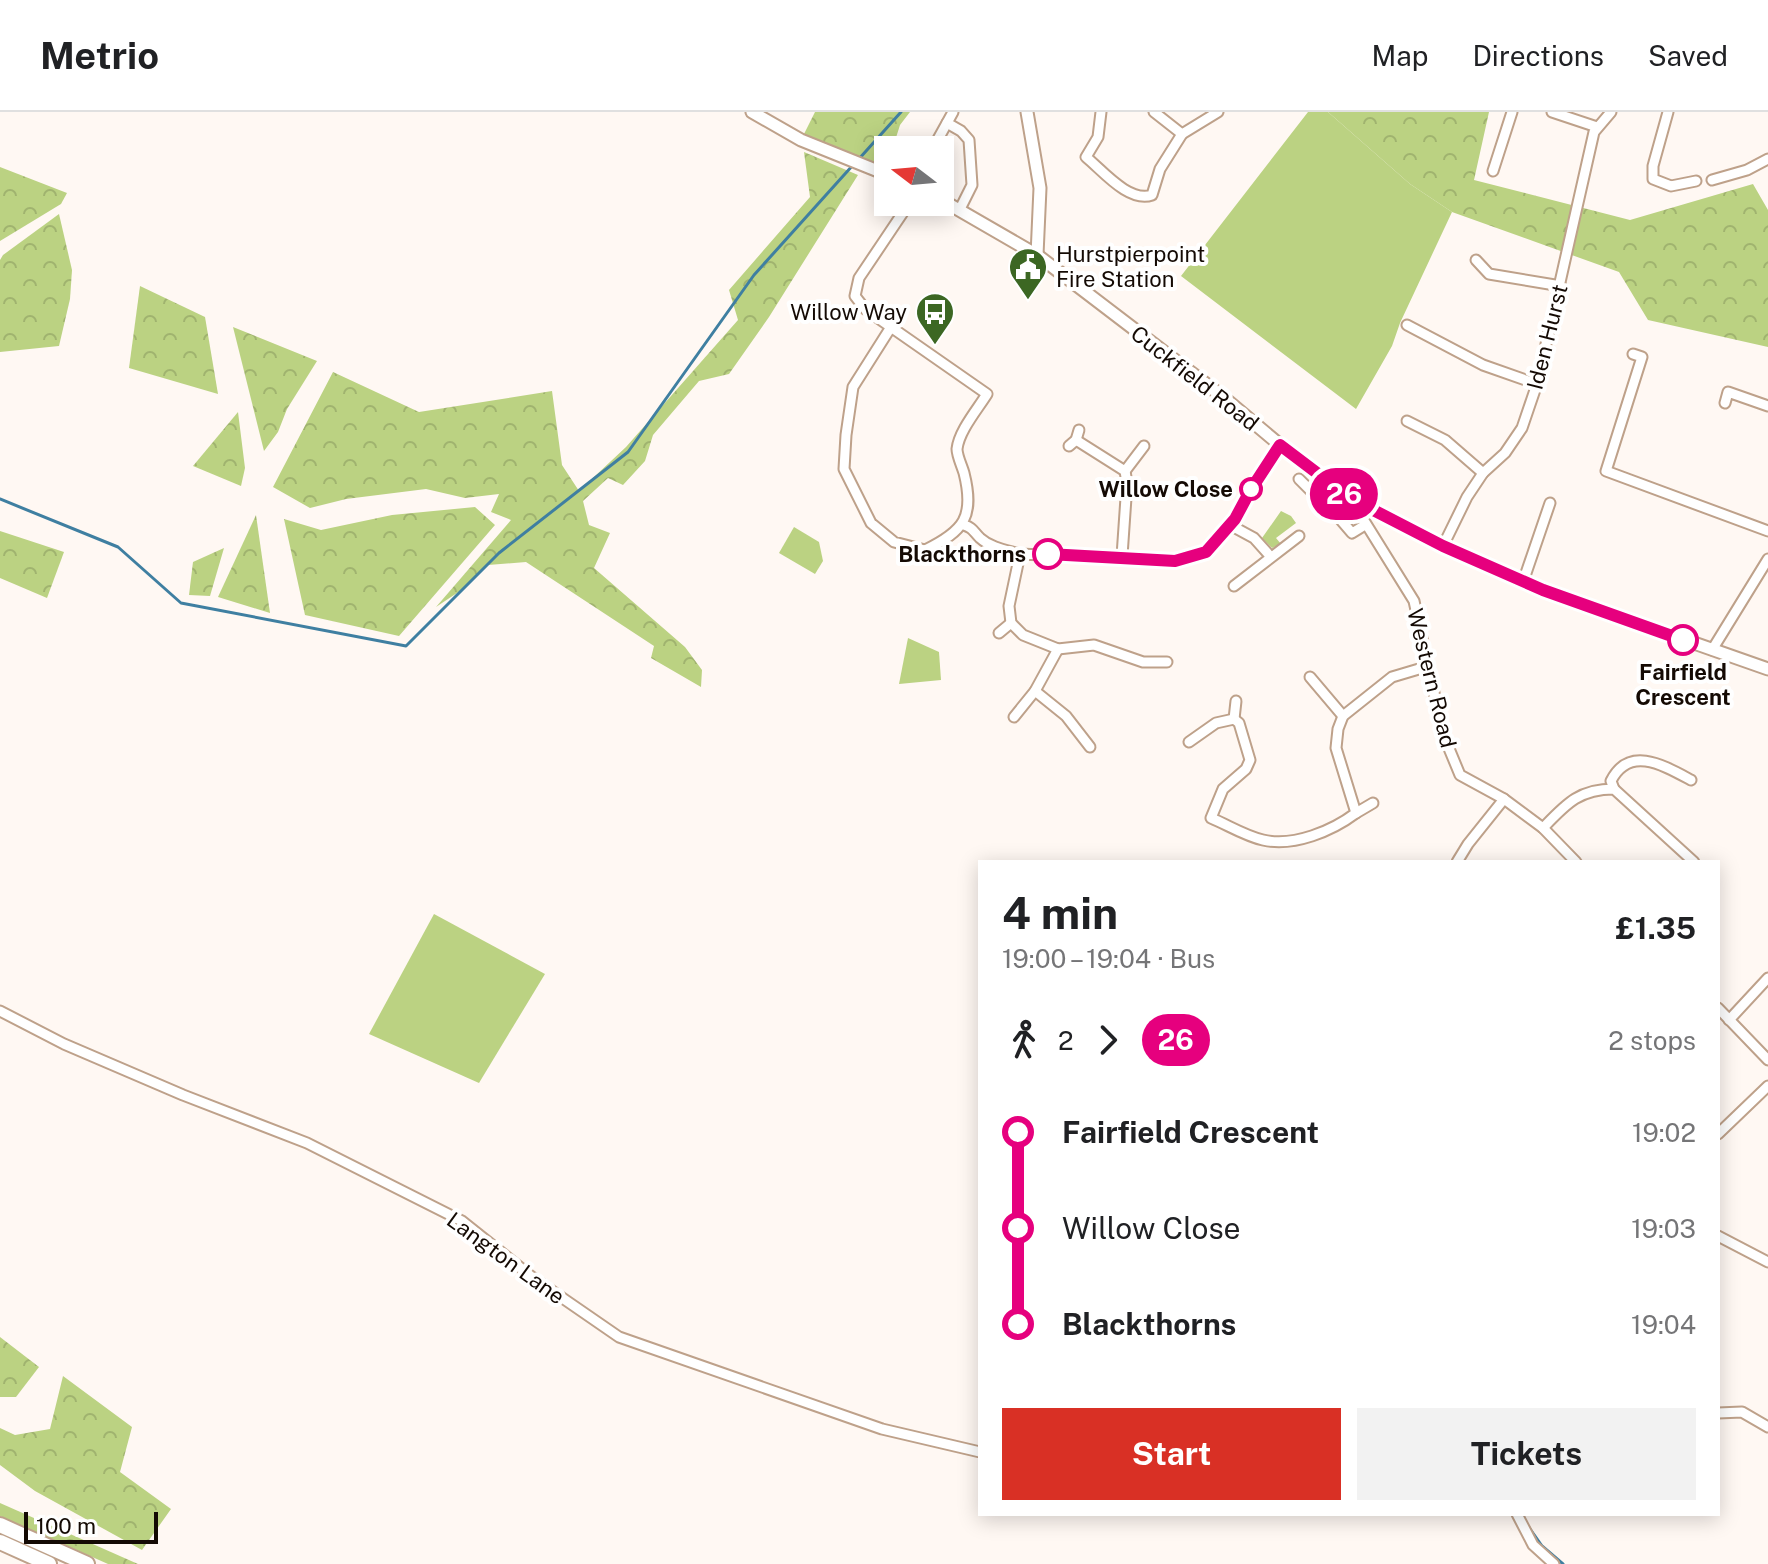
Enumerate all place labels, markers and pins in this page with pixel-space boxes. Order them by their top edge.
place label: Hurstpierpoint Fire Station [1056,241,1205,292]
public building icon: Hurstpierpoint Fire Station [1007,246,1049,301]
bus stop icon: Willow Way [914,291,956,346]
place label: Willow Way [790,299,907,325]
place label: Willow Close [1098,476,1233,502]
marker: Willow Close [1240,478,1262,500]
marker: Blackthorns [1033,539,1063,569]
place label: Blackthorns [898,541,1026,567]
marker: Fairfield Crescent [1668,625,1698,655]
place label: Fairfield Crescent [1635,659,1731,710]

